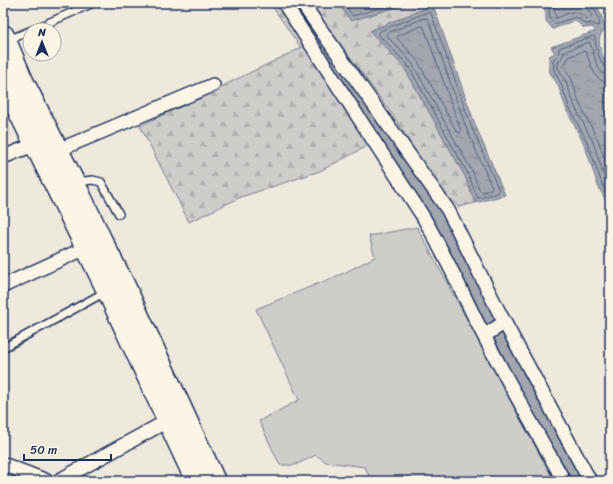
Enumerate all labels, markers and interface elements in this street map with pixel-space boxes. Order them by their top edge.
north arrow [22,22,62,62]
text: N [37,23,46,42]
scale bar [24,436,111,462]
text: 50 m [30,439,57,461]

